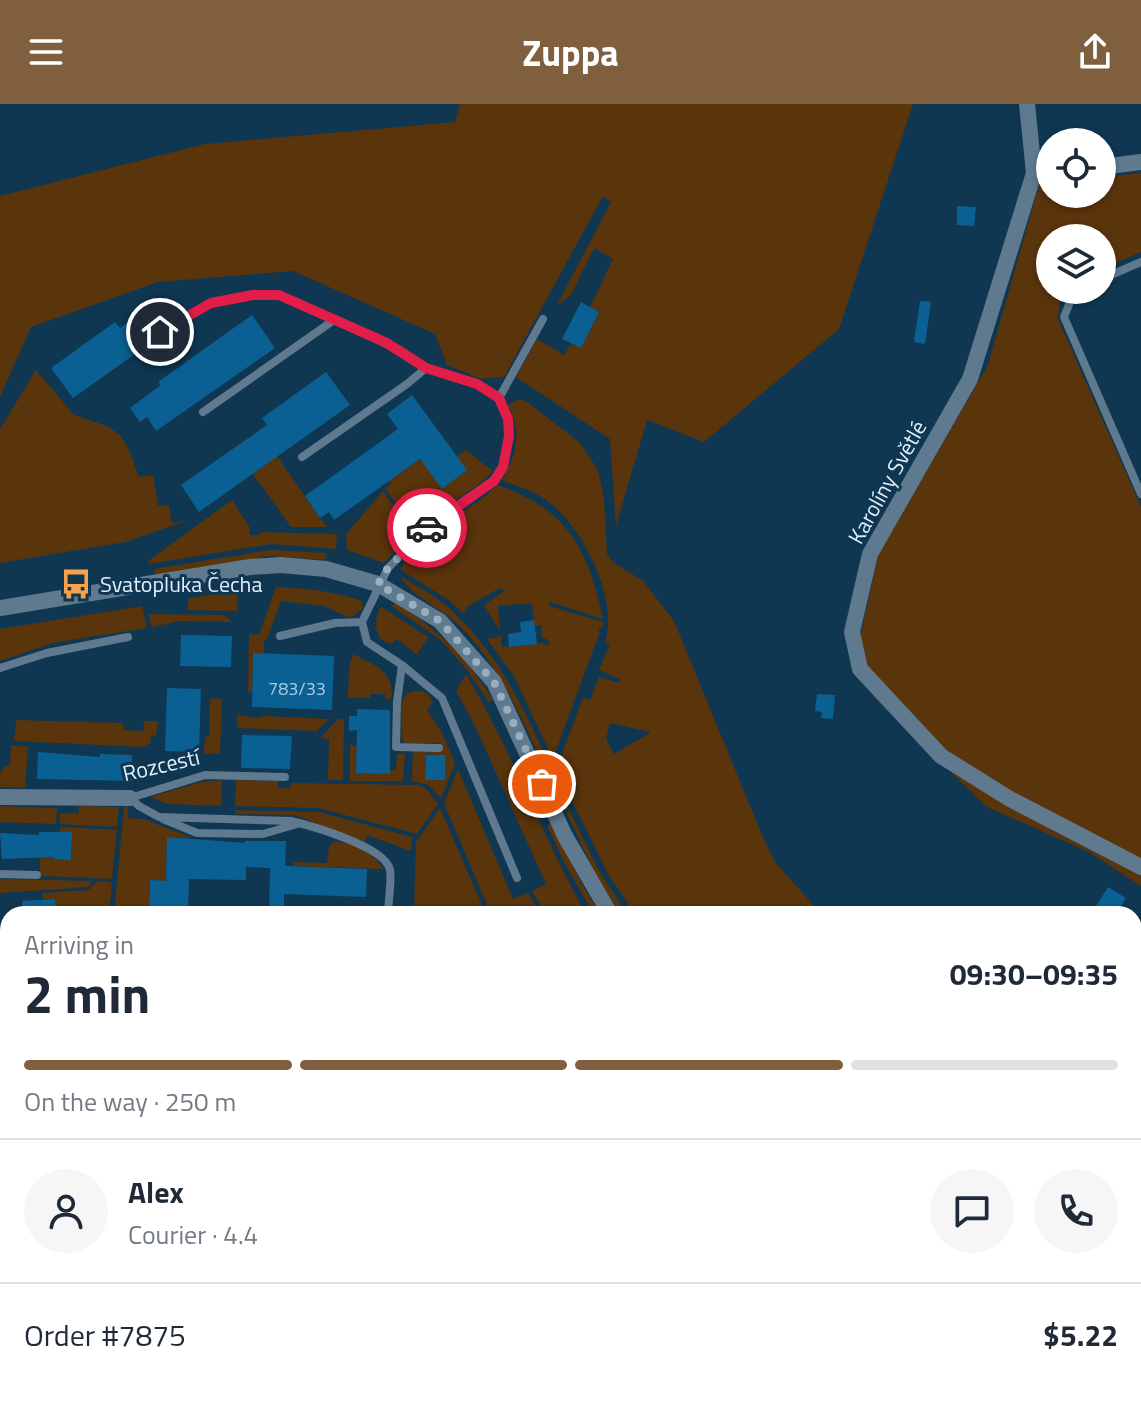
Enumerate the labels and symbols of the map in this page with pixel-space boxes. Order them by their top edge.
pin [126,298,194,366]
street label: Karolíny Světlé [839,414,935,550]
courier [387,488,467,568]
bus stop icon: Svatopluka Čecha [59,567,93,601]
place label: Svatopluka Čecha [100,567,262,601]
house number: 783/33 [268,675,326,702]
street label: Rozcestí [119,739,205,790]
pin [508,750,576,818]

